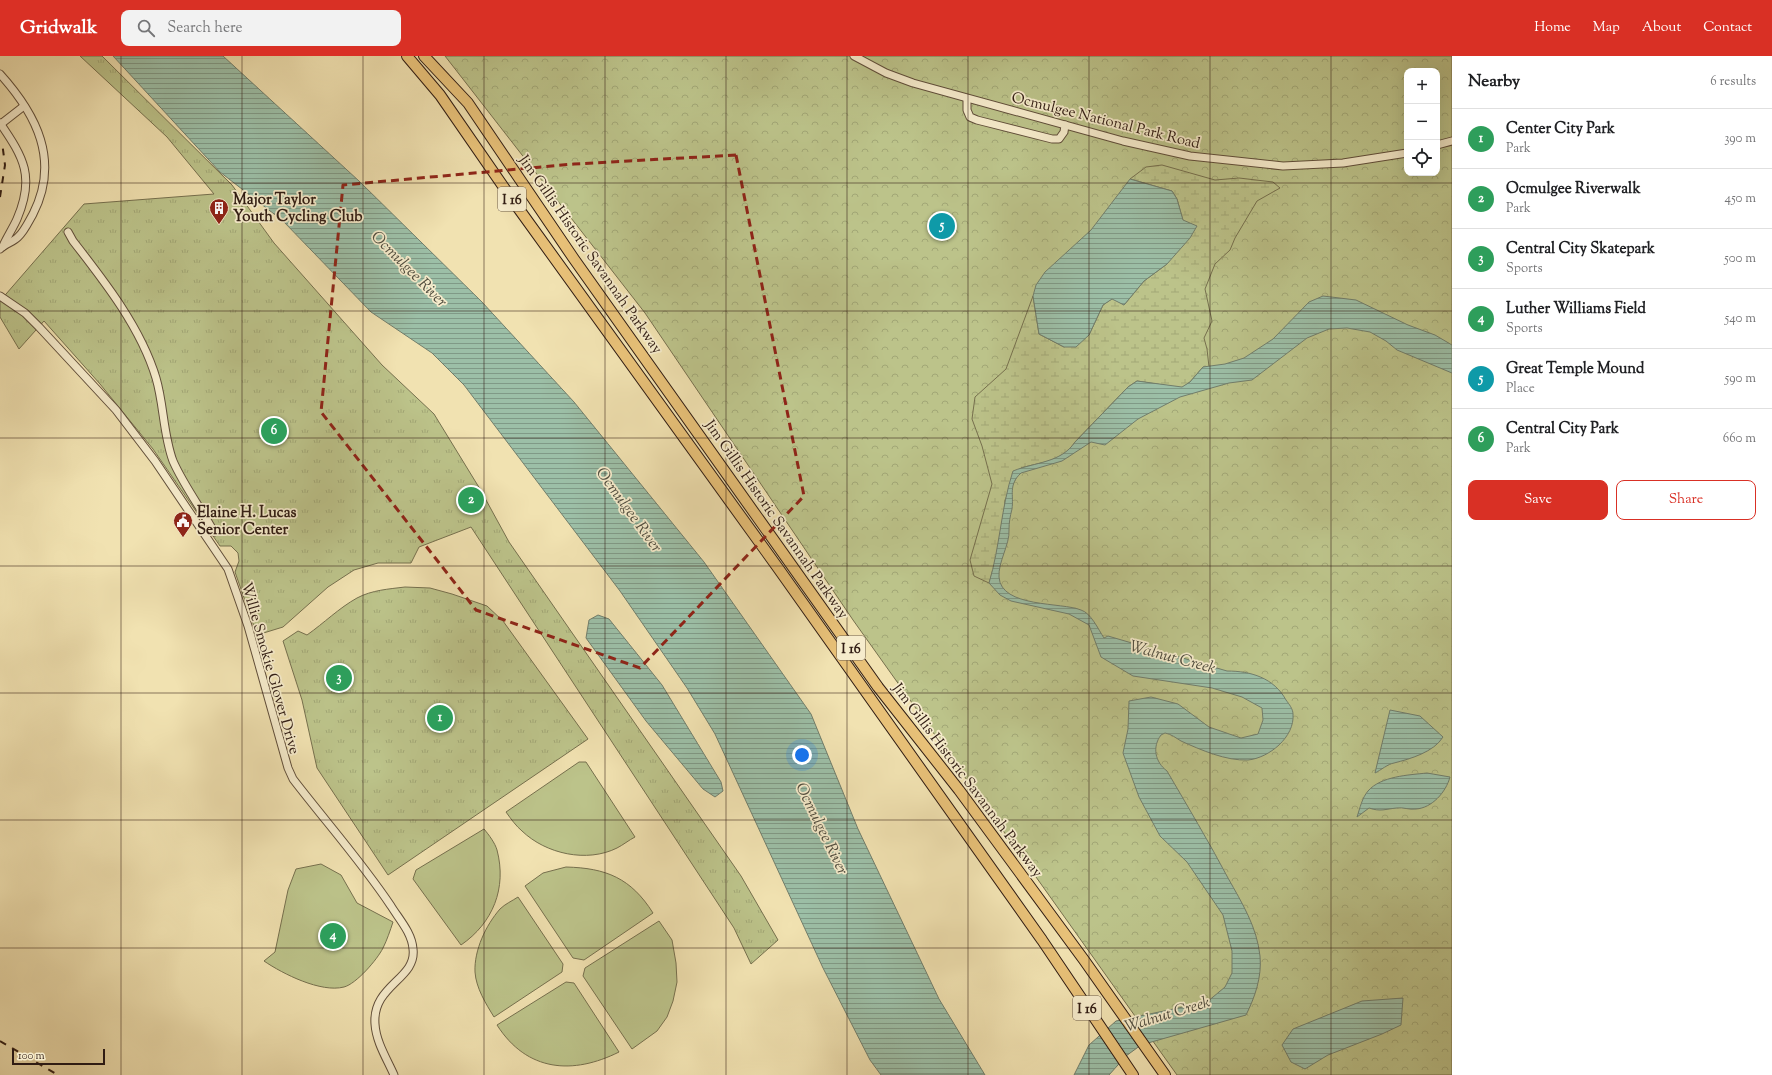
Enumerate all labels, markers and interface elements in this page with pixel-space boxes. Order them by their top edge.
search box [121,10,401,46]
text: Gridwalk [20,15,97,42]
icon: search [135,17,157,39]
text: Search here [167,18,243,39]
text: Home [1534,18,1571,38]
text: Map [1593,18,1620,38]
text: About [1642,18,1681,38]
text: Contact [1703,18,1752,38]
map controls [1404,68,1440,176]
button: + [1404,68,1440,104]
text: Nearby [1468,70,1520,94]
text: 6 results [1710,73,1756,91]
street label: Ocmulgee National Park Road [1009,88,1203,155]
button: − [1404,104,1440,140]
text: Center City Park [1506,119,1615,140]
text: 1 [1479,130,1483,148]
text: 390 m [1724,130,1756,148]
button: locate [1404,140,1440,176]
text: Park [1506,140,1531,158]
street label: Jim Gillis Historic Savannah Parkway [512,150,667,359]
text: Ocmulgee Riverwalk [1506,179,1641,200]
road number: I 16 [498,187,526,211]
place label: Major Taylor Youth Cycling Club [233,190,362,228]
text: 2 [1478,190,1484,208]
text: 450 m [1725,190,1756,208]
building icon: Major Taylor Youth Cycling Club [208,197,230,225]
text: Park [1506,200,1531,218]
pin: 5 [929,211,955,241]
water label: Ocmulgee River [365,226,452,314]
text: Central City Skatepark [1506,239,1655,260]
text: 3 [1478,250,1484,268]
text: 500 m [1724,250,1756,268]
text: Sports [1506,260,1543,278]
text: Luther Williams Field [1506,299,1646,320]
text: 4 [1478,310,1484,328]
text: 540 m [1725,310,1756,328]
text: Sports [1506,320,1543,338]
text: Great Temple Mound [1506,359,1645,380]
text: 5 [1479,370,1483,388]
text: 590 m [1725,370,1756,388]
text: Place [1506,380,1535,398]
street label: Jim Gillis Historic Savannah Parkway [698,415,853,624]
pin: 6 [261,416,287,446]
text: Central City Park [1506,419,1619,440]
text: 6 [1478,430,1484,448]
text: 660 m [1723,430,1756,448]
text: Park [1506,440,1531,458]
water label: Ocmulgee River [589,463,667,558]
button: Save [1468,480,1608,520]
button: Share [1616,480,1756,520]
pin: 2 [458,485,484,515]
place label: Elaine H. Lucas Senior Center [197,503,297,541]
public building icon: Elaine H. Lucas Senior Center [172,510,194,538]
street label: Willie Smokie Glover Drive [235,580,304,757]
road number: I 16 [837,636,865,660]
water label: Walnut Creek [1127,636,1218,681]
pin: 3 [326,663,352,693]
street label: Jim Gillis Historic Savannah Parkway [886,679,1047,883]
pin: 1 [427,703,453,733]
your location [792,745,812,765]
water label: Ocmulgee River [788,779,853,879]
pin: 4 [320,921,346,951]
water label: Walnut Creek [1122,991,1213,1039]
road number: I 16 [1073,996,1101,1020]
scale bar [12,1047,105,1066]
text: 100 m [18,1048,45,1064]

